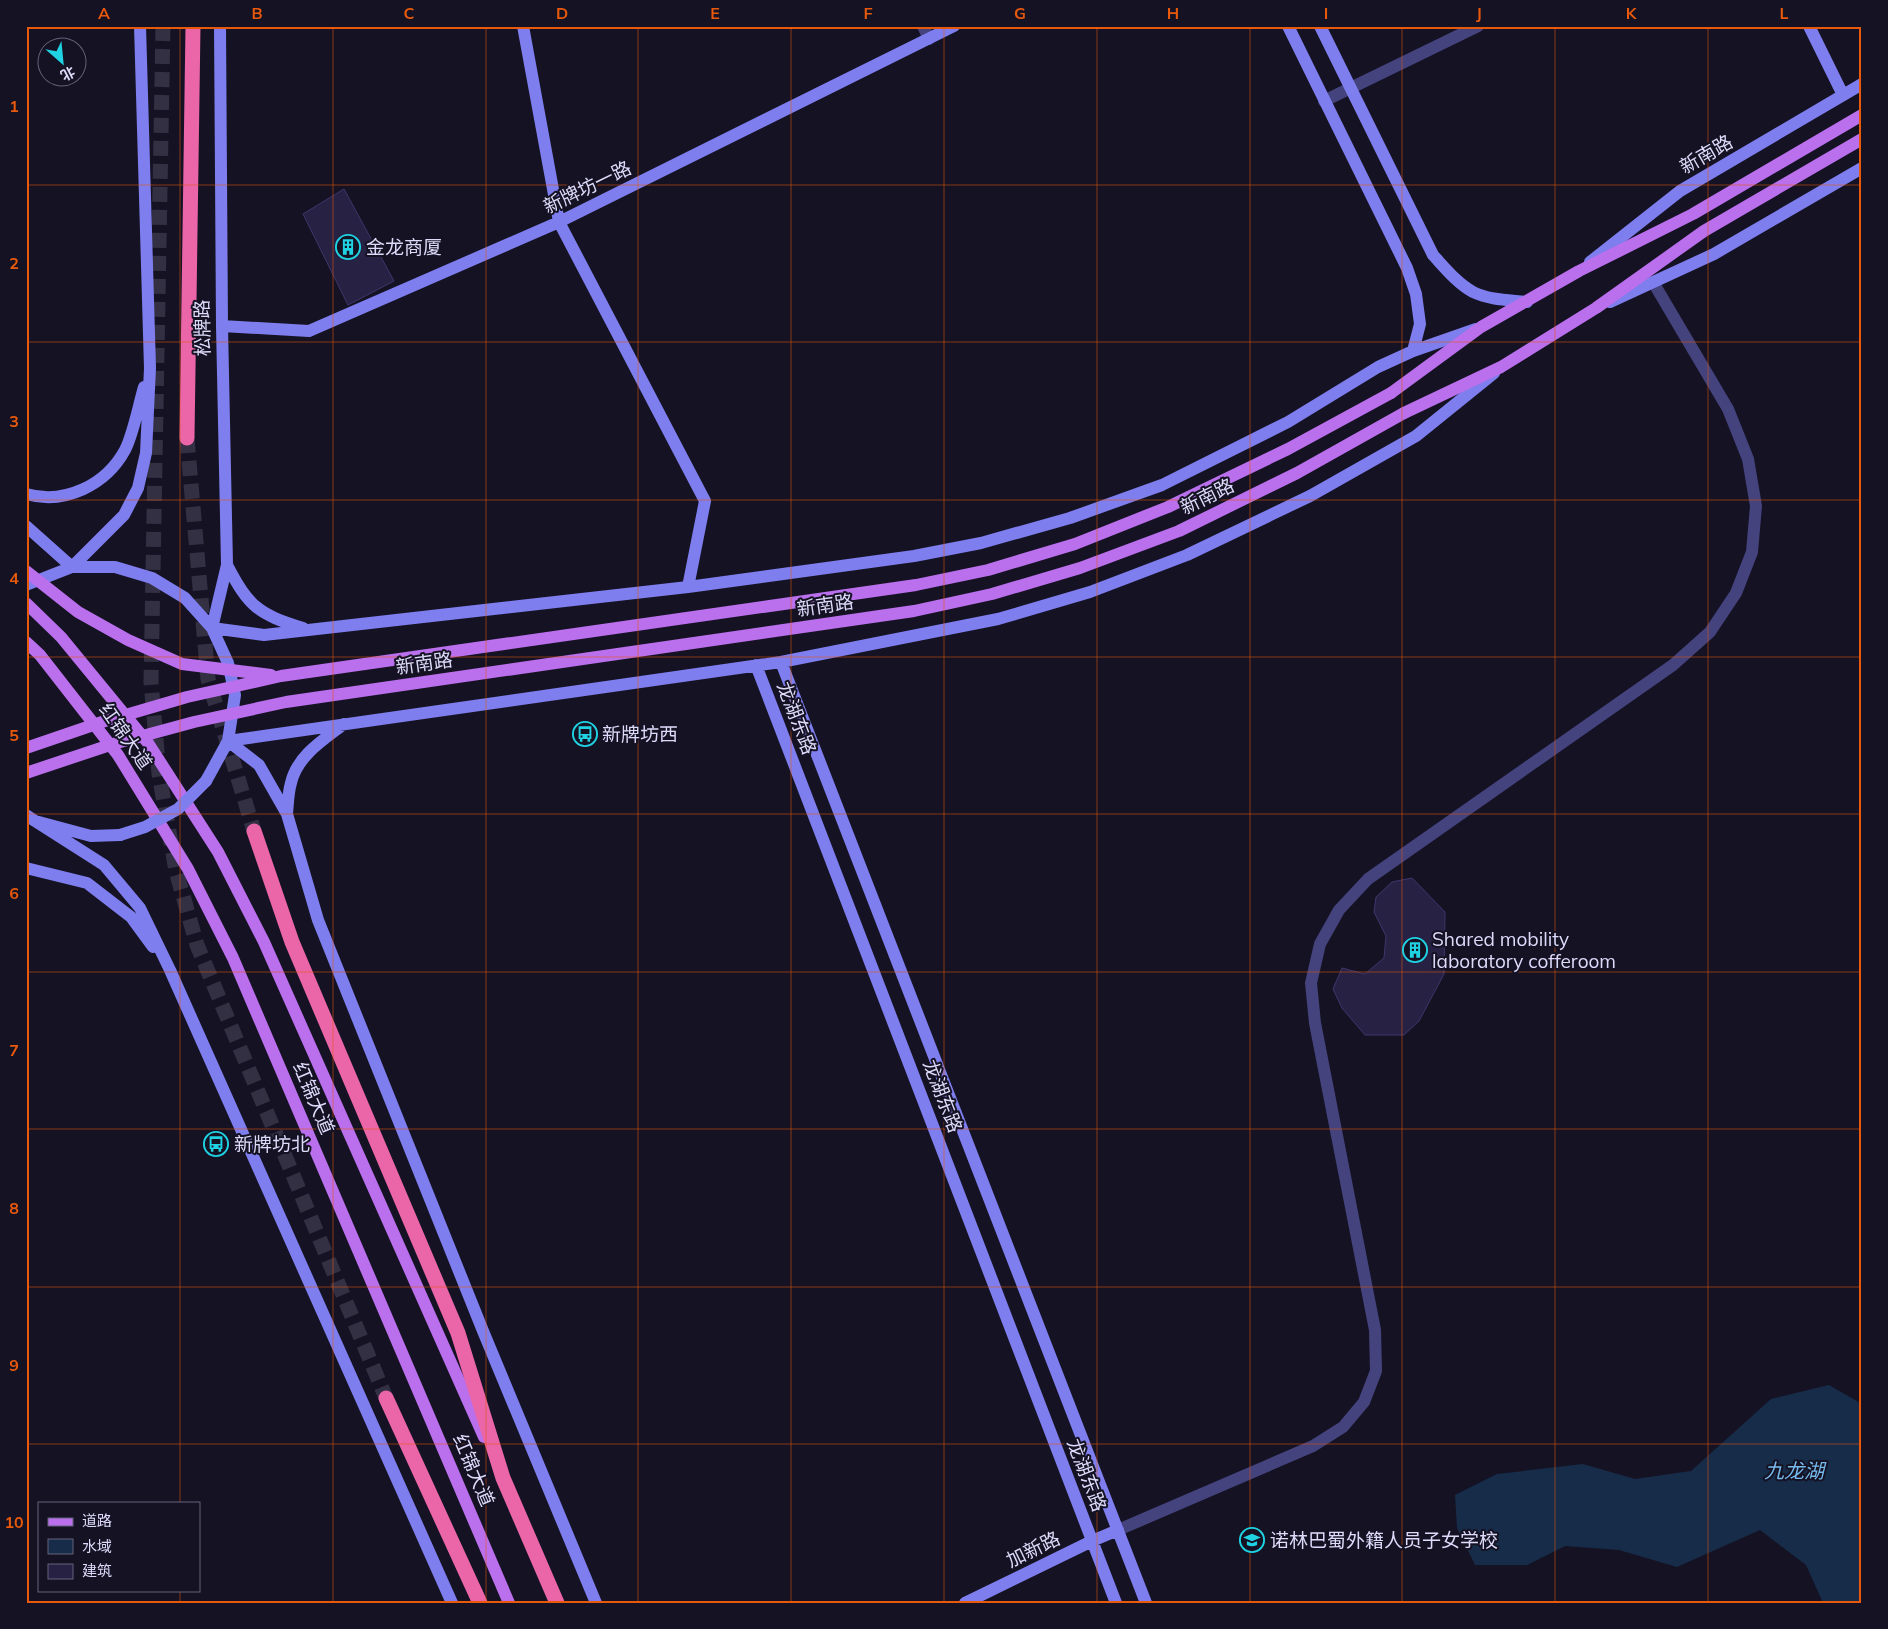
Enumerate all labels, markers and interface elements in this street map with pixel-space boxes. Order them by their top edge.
text: A [98,3,110,23]
text: B [251,3,263,23]
text: C [404,3,415,23]
text: D [556,3,568,23]
text: E [710,3,720,23]
text: F [863,3,873,23]
text: G [1014,3,1026,23]
text: H [1167,3,1179,23]
text: I [1324,3,1328,23]
text: J [1476,3,1482,23]
text: K [1626,3,1638,23]
text: L [1780,3,1789,23]
north arrow [38,38,88,88]
text: 北 [58,62,78,85]
text: 1 [9,96,19,116]
street label: 新南路 [1675,129,1737,179]
street label: 新牌坊一路 [539,155,635,219]
building icon: 金龙商厦 [335,234,361,260]
place label: 金龙商厦 [366,235,442,259]
text: 2 [9,253,19,273]
street label: 松牌路 [190,299,214,357]
text: 3 [9,411,19,431]
street label: 新南路 [1176,473,1238,519]
text: 4 [9,568,19,588]
street label: 新南路 [795,589,855,621]
street label: 新南路 [394,647,454,679]
street label: 龙湖东路 [772,678,822,758]
street label: 红锦大道 [94,698,158,774]
bus stop icon: 新牌坊西 [572,721,598,747]
place label: 新牌坊西 [602,722,678,746]
text: 5 [9,725,19,745]
text: 6 [9,883,19,903]
place label: Shared mobility laboratory cofferoom [1432,927,1616,973]
building icon: Shared mobility laboratory cofferoom [1402,937,1428,963]
text: 7 [9,1040,19,1060]
street label: 龙湖东路 [918,1056,968,1136]
street label: 红锦大道 [288,1058,340,1138]
bus stop icon: 新牌坊北 [203,1131,229,1157]
place label: 新牌坊北 [234,1132,310,1156]
text: 8 [9,1198,19,1218]
text: 9 [9,1355,19,1375]
street label: 红锦大道 [448,1430,500,1510]
street label: 龙湖东路 [1062,1435,1112,1515]
water label: 九龙湖 [1764,1458,1827,1483]
legend [38,1502,200,1592]
text: 道路 [82,1511,112,1530]
text: 10 [4,1512,24,1532]
street label: 加新路 [1002,1526,1064,1572]
school or university icon: 诺林巴蜀外籍人员子女学校 [1239,1527,1265,1553]
place label: 诺林巴蜀外籍人员子女学校 [1270,1528,1498,1552]
text: 水域 [82,1537,112,1556]
text: 建筑 [82,1561,112,1580]

